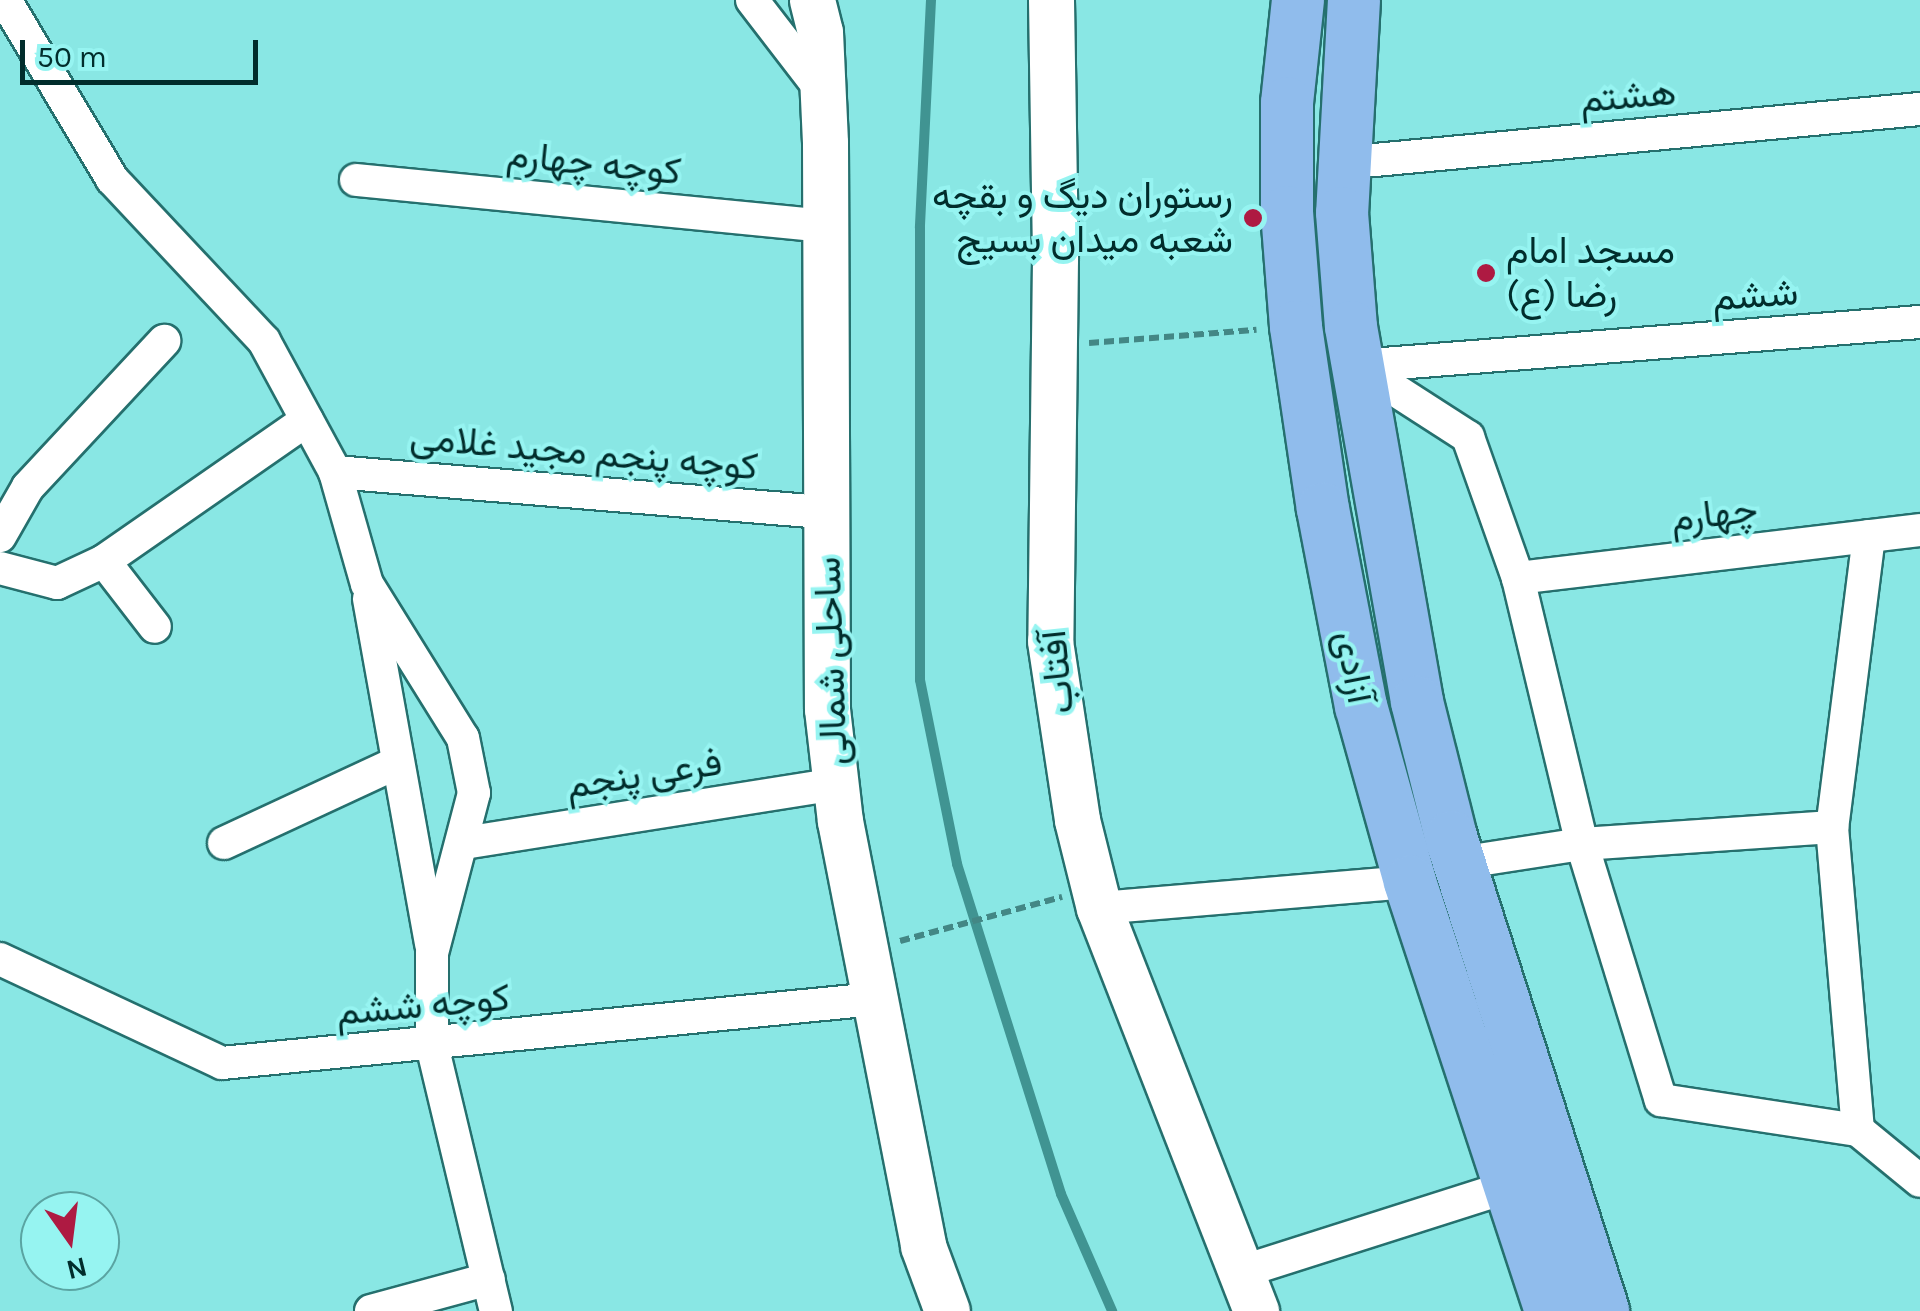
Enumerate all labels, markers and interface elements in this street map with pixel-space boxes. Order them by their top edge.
scale bar [25,20,262,82]
text: 50 m [37,39,107,75]
street label: هشتم [1578,69,1678,123]
street label: کوچه چهارم [505,131,683,195]
place label: رستوران دیگ و بقچه شعبه میدان بسیج [932,173,1233,262]
marker: رستوران دیگ و بقچه شعبه میدان بسیج [1242,207,1264,229]
place label: مسجد امام رضا (ع) [1506,228,1675,318]
marker: مسجد امام رضا (ع) [1475,262,1497,284]
street label: ششم [1710,269,1800,321]
street label: کوچه پنجم مجید غلامی [408,414,760,490]
street label: چهارم [1668,486,1760,542]
street label: ساحلی شمالی [805,556,857,766]
street label: آزادی [1325,627,1383,707]
street label: آفتاب [1030,628,1084,716]
street label: فرعی پنجم [563,739,725,809]
street label: کوچه ششم [334,975,512,1035]
north arrow [20,1191,120,1291]
text: N [63,1250,91,1287]

